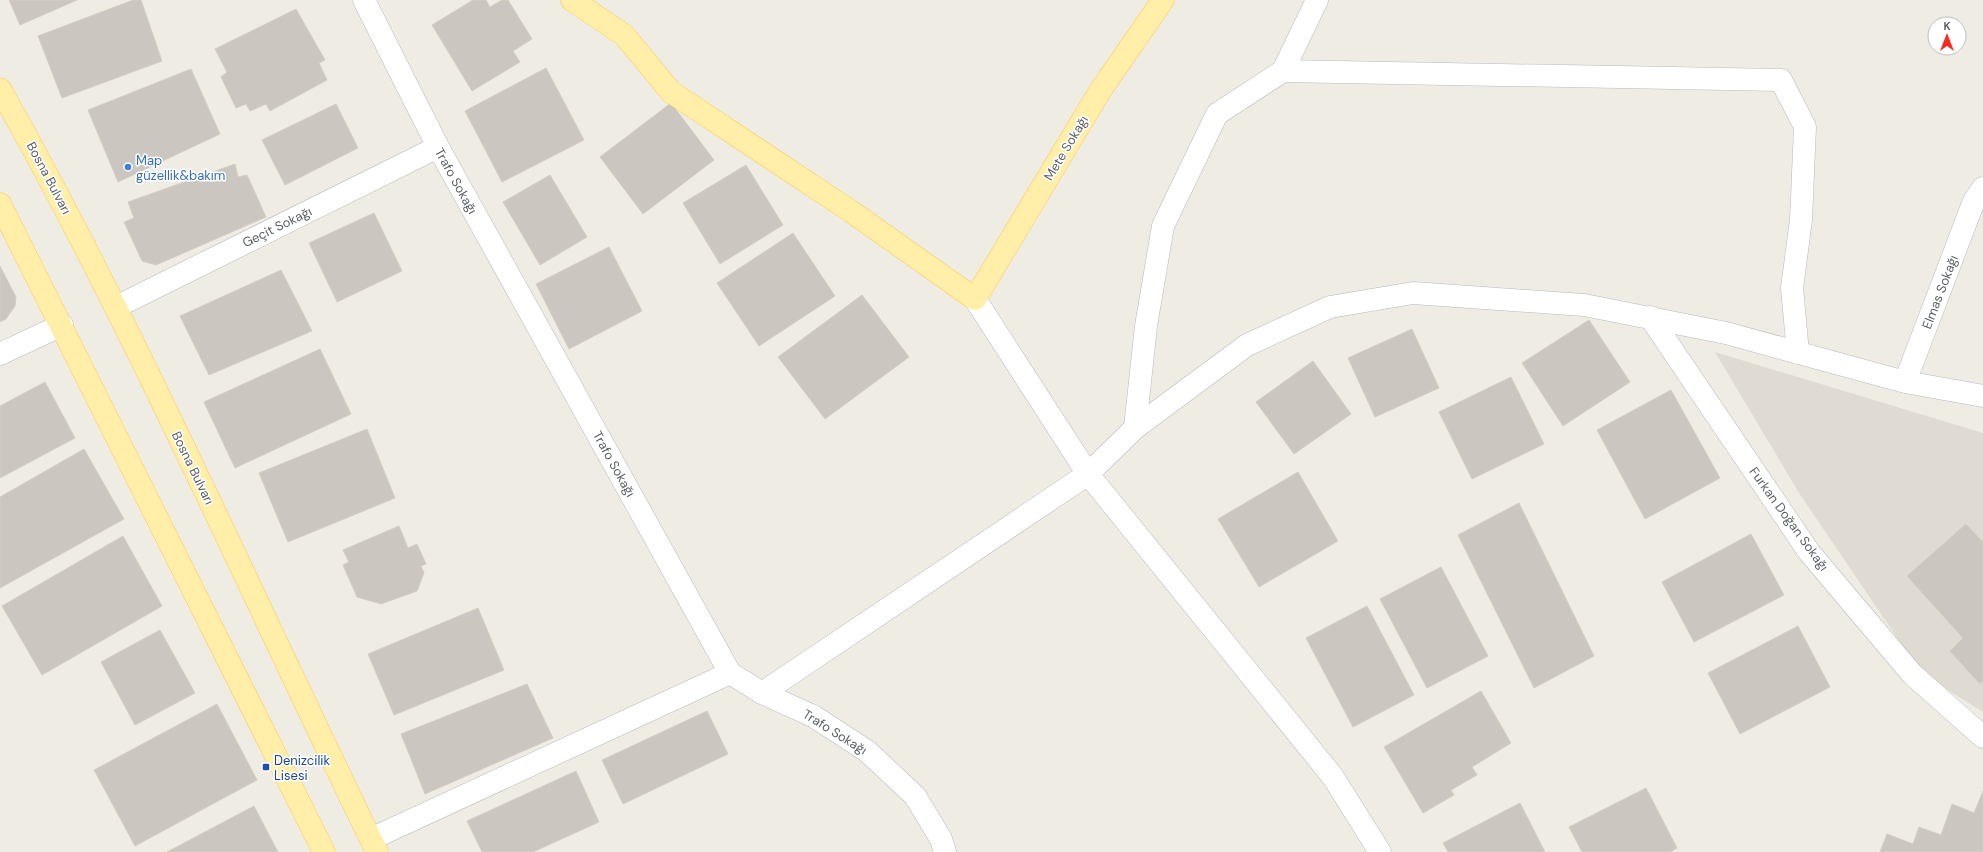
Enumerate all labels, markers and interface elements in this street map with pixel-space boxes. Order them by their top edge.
north arrow [1927,16,1967,56]
text: K [1943,19,1951,33]
street label: Mete Sokağı [1040,112,1092,184]
street label: Bosna Bulvarı [23,139,75,217]
street label: Trafo Sokağı [431,145,481,217]
place label: Map güzellik&bakım [136,152,225,184]
marker: Map güzellik&bakım [123,162,133,172]
street label: Geçit Sokağı [239,203,315,251]
street label: Elmas Sokağı [1918,253,1962,331]
street label: Trafo Sokağı [589,428,639,500]
street label: Bosna Bulvarı [168,429,218,507]
street label: Furkan Doğan Sokağı [1746,464,1832,574]
street label: Trafo Sokağı [800,706,870,758]
place label: Denizcilik Lisesi [274,752,330,784]
marker: Denizcilik Lisesi [261,762,271,772]

